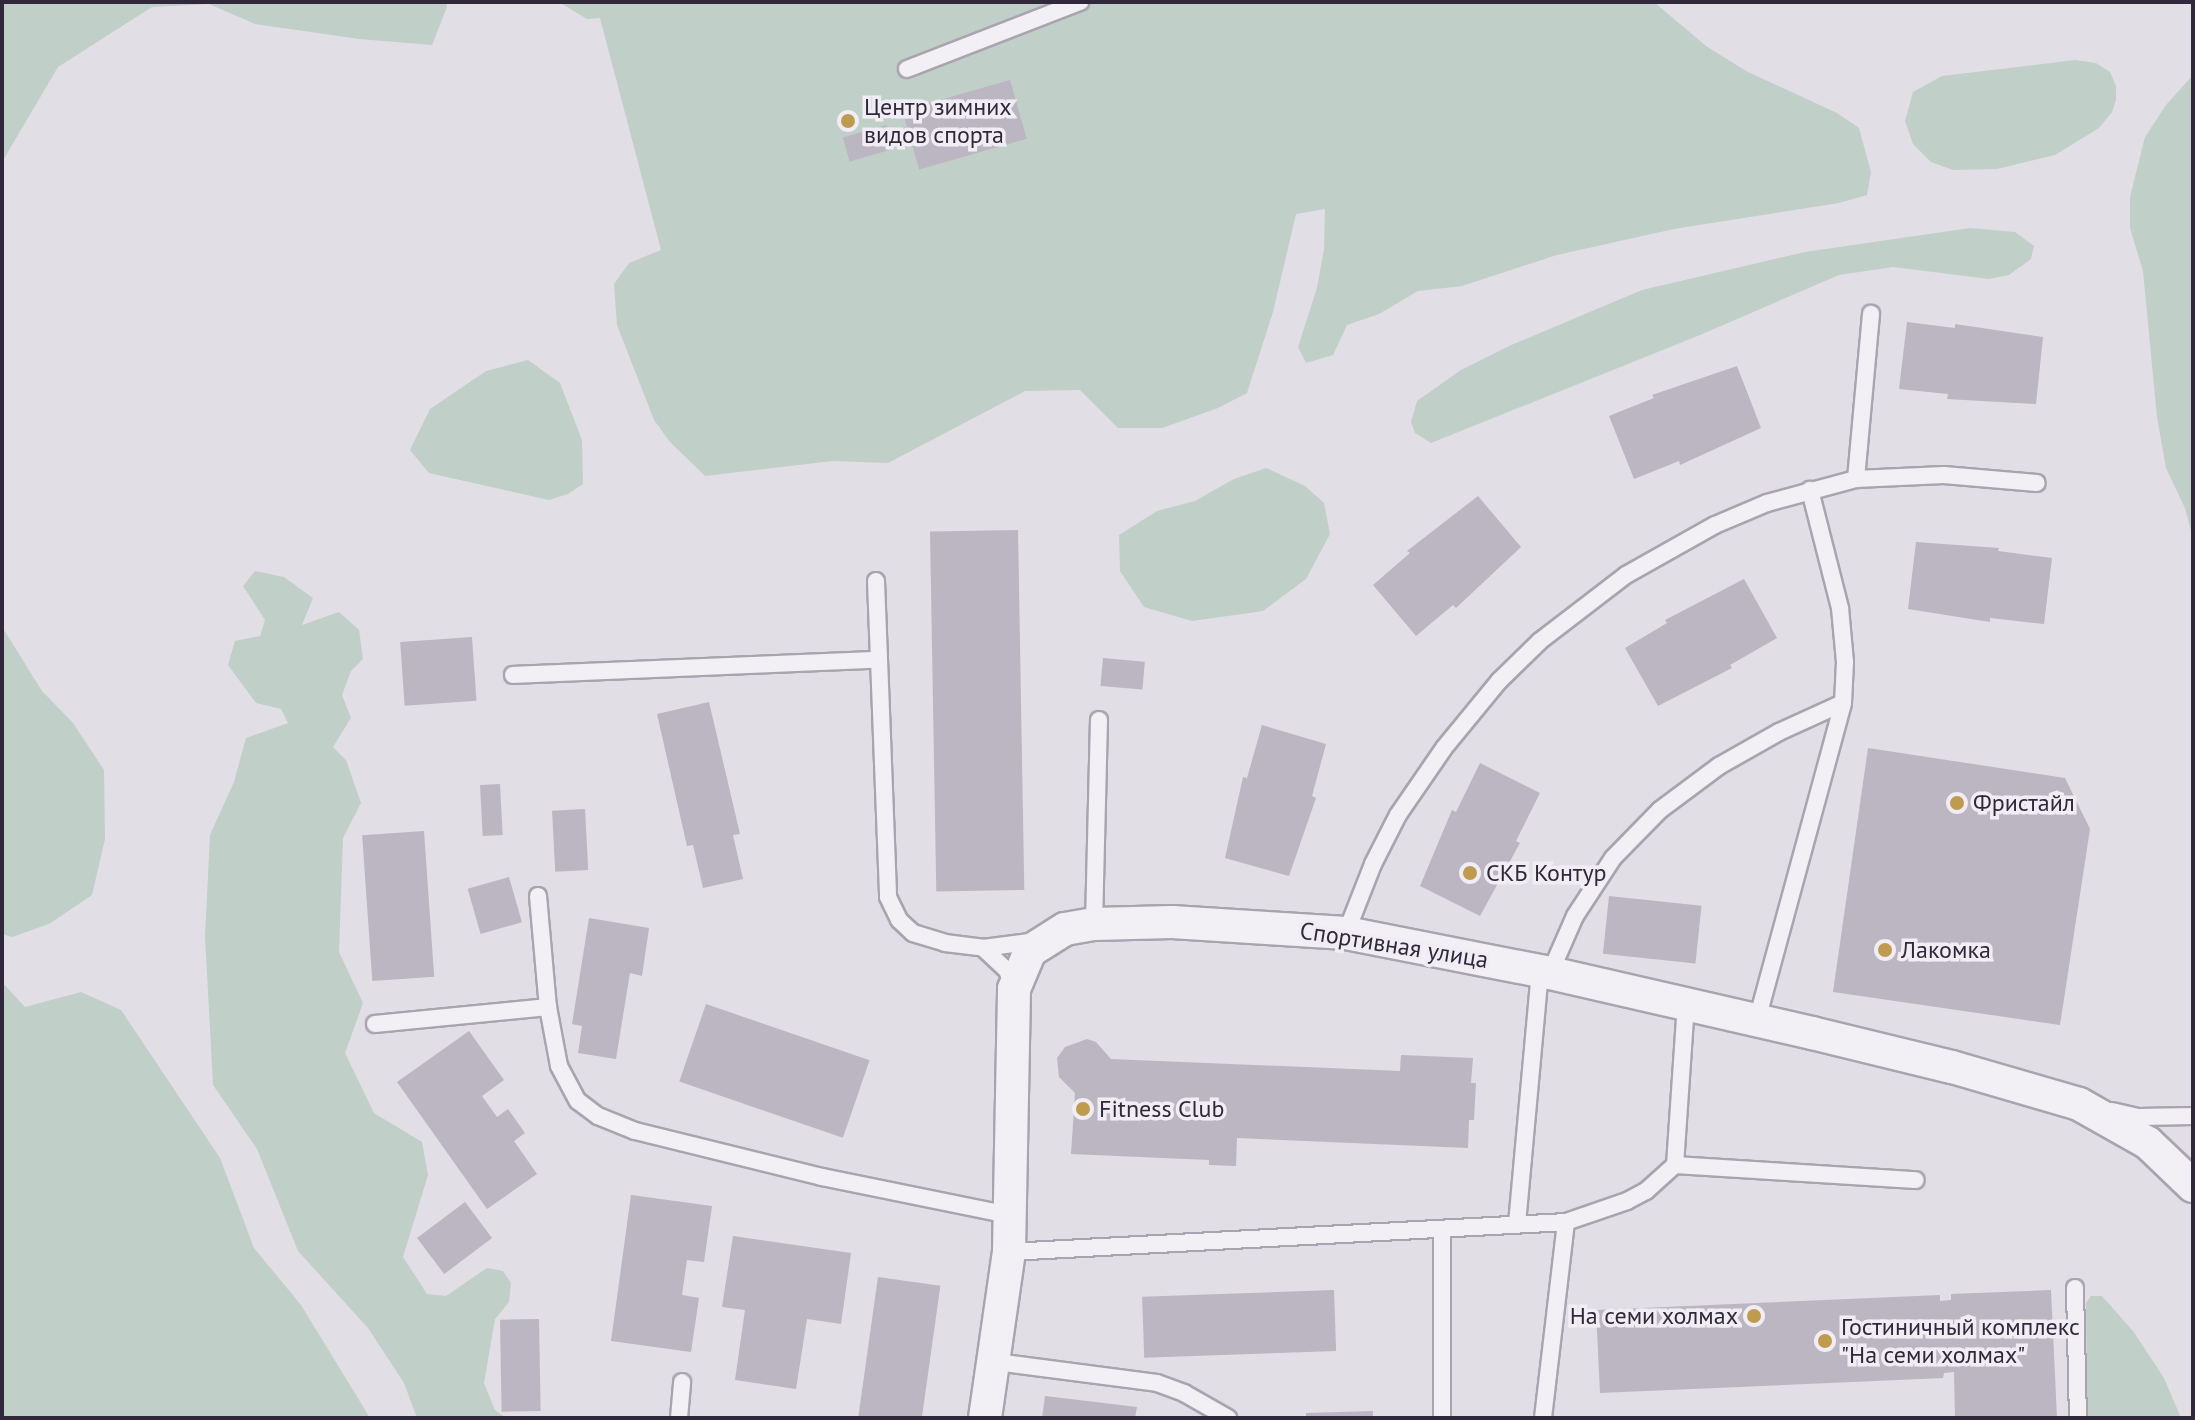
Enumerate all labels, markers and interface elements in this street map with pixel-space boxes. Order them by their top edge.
place label: Центр зимних видов спорта [864,93,1012,149]
marker: Центр зимних видов спорта [839,112,857,130]
place label: Фристайл [1973,789,2075,817]
marker: Фристайл [1948,794,1966,812]
place label: СКБ Контур [1486,859,1607,887]
marker: СКБ Контур [1461,864,1479,882]
street label: Спортивная улица [1298,916,1490,974]
place label: Лакомка [1901,936,1991,964]
marker: Лакомка [1876,941,1894,959]
place label: Fitness Club [1099,1095,1225,1123]
marker: Fitness Club [1074,1100,1092,1118]
place label: На семи холмах [1570,1302,1738,1330]
marker: На семи холмах [1745,1307,1763,1325]
place label: Гостиничный комплекс "На семи холмах" [1841,1313,2080,1369]
marker: Гостиничный комплекс "На семи холмах" [1816,1332,1834,1350]

